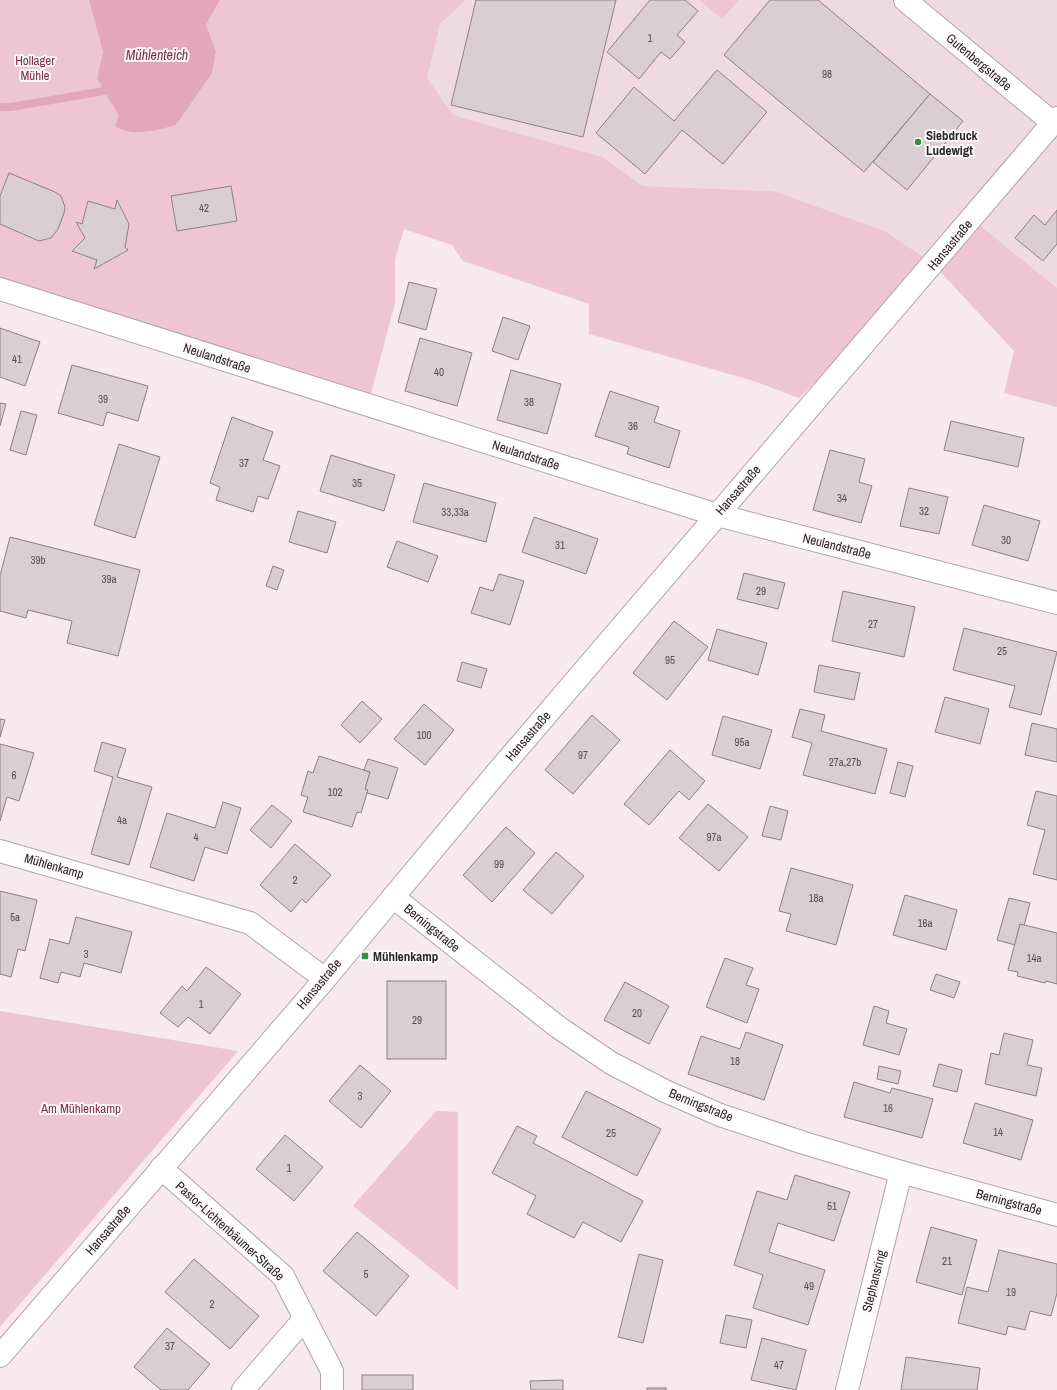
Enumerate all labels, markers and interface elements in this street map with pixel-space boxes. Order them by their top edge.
street label: Gutenbergstraße [943,30,1015,94]
house number: 1 [647,31,653,45]
water label: Mühlenteich [126,46,188,64]
park label: Hollager Mühle [15,52,55,84]
house number: 98 [822,67,832,81]
place label: Siebdruck Ludewigt [926,127,978,159]
marker: Siebdruck Ludewigt [913,137,923,147]
house number: 42 [199,201,209,215]
street label: Hansastraße [924,216,976,274]
street label: Neulandstraße [181,339,253,377]
house number: 41 [12,352,22,366]
house number: 40 [434,365,444,379]
house number: 39 [98,392,108,406]
house number: 38 [524,395,534,409]
house number: 36 [628,419,638,433]
street label: Neulandstraße [490,436,562,474]
house number: 37 [239,456,249,470]
street label: Hansastraße [712,461,764,519]
house number: 35 [352,476,362,490]
house number: 34 [837,491,847,505]
house number: 32 [919,504,929,518]
house number: 33,33a [441,505,469,519]
street label: Neulandstraße [801,529,873,563]
house number: 30 [1001,533,1011,547]
house number: 31 [555,538,565,552]
house number: 39b [30,553,46,567]
house number: 39a [101,572,117,586]
house number: 29 [756,584,766,598]
house number: 27 [868,617,878,631]
house number: 25 [997,644,1007,658]
house number: 95 [665,653,675,667]
street label: Hansastraße [502,707,554,765]
house number: 100 [416,728,432,742]
house number: 95a [734,735,750,749]
house number: 97 [578,748,588,762]
house number: 27a,27b [829,755,861,769]
house number: 6 [11,768,17,782]
house number: 102 [327,785,343,799]
house number: 4a [117,813,127,827]
house number: 4 [193,830,199,844]
house number: 97a [706,830,722,844]
street label: Mühlenkamp [22,849,86,883]
house number: 99 [494,857,504,871]
house number: 2 [292,873,298,887]
house number: 18a [808,891,824,905]
street label: Berningstraße [400,900,464,956]
house number: 5a [10,910,20,924]
house number: 16a [917,916,933,930]
house number: 3 [83,947,89,961]
place label: Mühlenkamp [373,948,438,965]
marker: Mühlenkamp [360,951,370,961]
house number: 14a [1026,951,1042,965]
street label: Hansastraße [293,955,345,1013]
house number: 1 [198,997,204,1011]
house number: 20 [632,1006,642,1020]
house number: 29 [412,1013,422,1027]
house number: 18 [730,1054,740,1068]
street label: Berningstraße [666,1084,736,1126]
house number: 3 [357,1089,363,1103]
park label: Am Mühlenkamp [40,1100,121,1117]
house number: 16 [883,1101,893,1115]
house number: 14 [993,1125,1003,1139]
house number: 25 [606,1126,616,1140]
house number: 1 [286,1161,292,1175]
street label: Pastor-Lichtenbäumer-Straße [172,1178,288,1285]
street label: Berningstraße [974,1185,1044,1219]
house number: 51 [827,1199,837,1213]
street label: Hansastraße [82,1201,134,1259]
street label: Stephansring [858,1248,890,1314]
house number: 21 [942,1254,952,1268]
house number: 5 [363,1267,369,1281]
house number: 49 [804,1279,814,1293]
house number: 19 [1006,1285,1016,1299]
house number: 2 [209,1297,215,1311]
house number: 37 [165,1339,175,1353]
house number: 47 [774,1358,784,1372]

